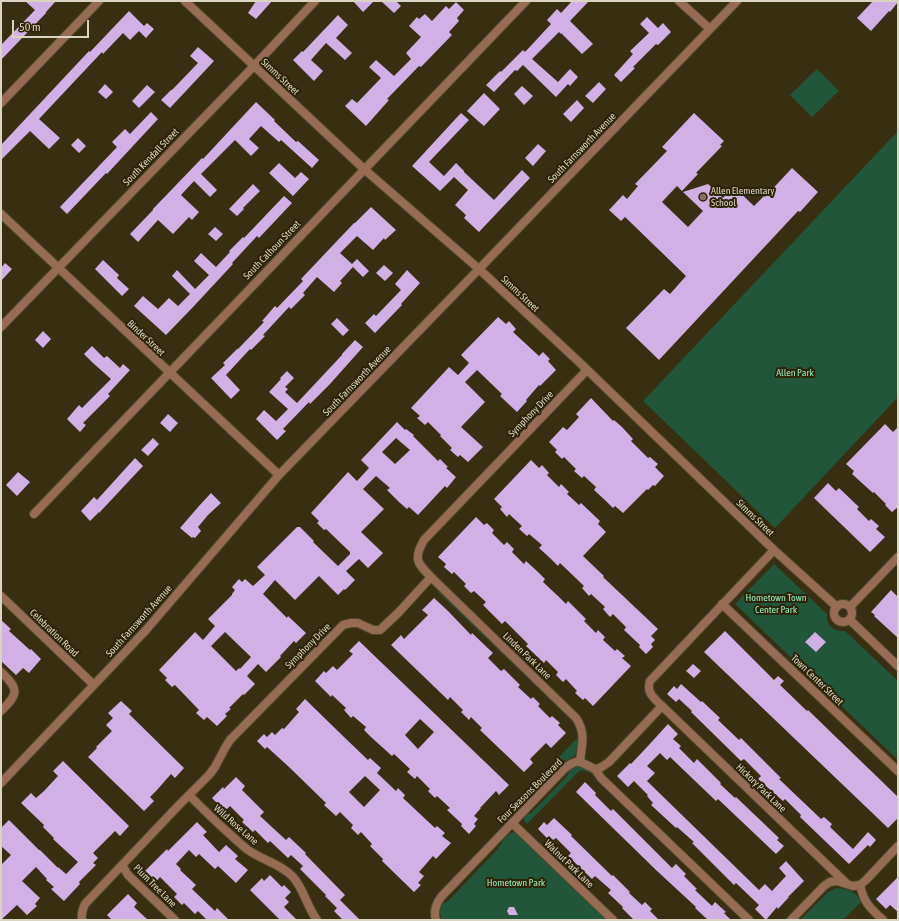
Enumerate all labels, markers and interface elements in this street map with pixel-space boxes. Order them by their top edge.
scale bar [14,12,91,38]
text: 50 m [19,20,41,34]
street label: Simms Street [258,56,302,98]
street label: South Farnsworth Avenue [545,110,619,186]
street label: South Kendall Street [121,126,181,188]
place label: Allen Elementary School [711,185,774,208]
marker: Allen Elementary School [698,192,708,202]
street label: South Calhoun Street [241,218,303,282]
street label: Simms Street [498,273,542,315]
street label: Binder Street [125,317,167,359]
street label: South Farnsworth Avenue [320,343,394,419]
park label: Allen Park [776,367,814,379]
street label: Symphony Drive [506,388,556,440]
street label: Simms Street [734,497,776,539]
street label: South Farnsworth Avenue [103,582,175,660]
park label: Hometown Town Center Park [745,592,807,616]
street label: Celebration Road [27,607,81,659]
street label: Symphony Drive [283,621,333,671]
street label: Linden Park Lane [500,630,554,682]
street label: Town Center Street [788,652,846,708]
street label: Four Seasons Boulevard [495,756,565,826]
street label: Hickory Park Lane [733,761,789,815]
street label: Wild Rose Lane [211,802,261,848]
street label: Walnut Park Lane [542,837,596,891]
street label: Plum Tree Lane [131,862,179,910]
park label: Hometown Park [487,877,545,889]

